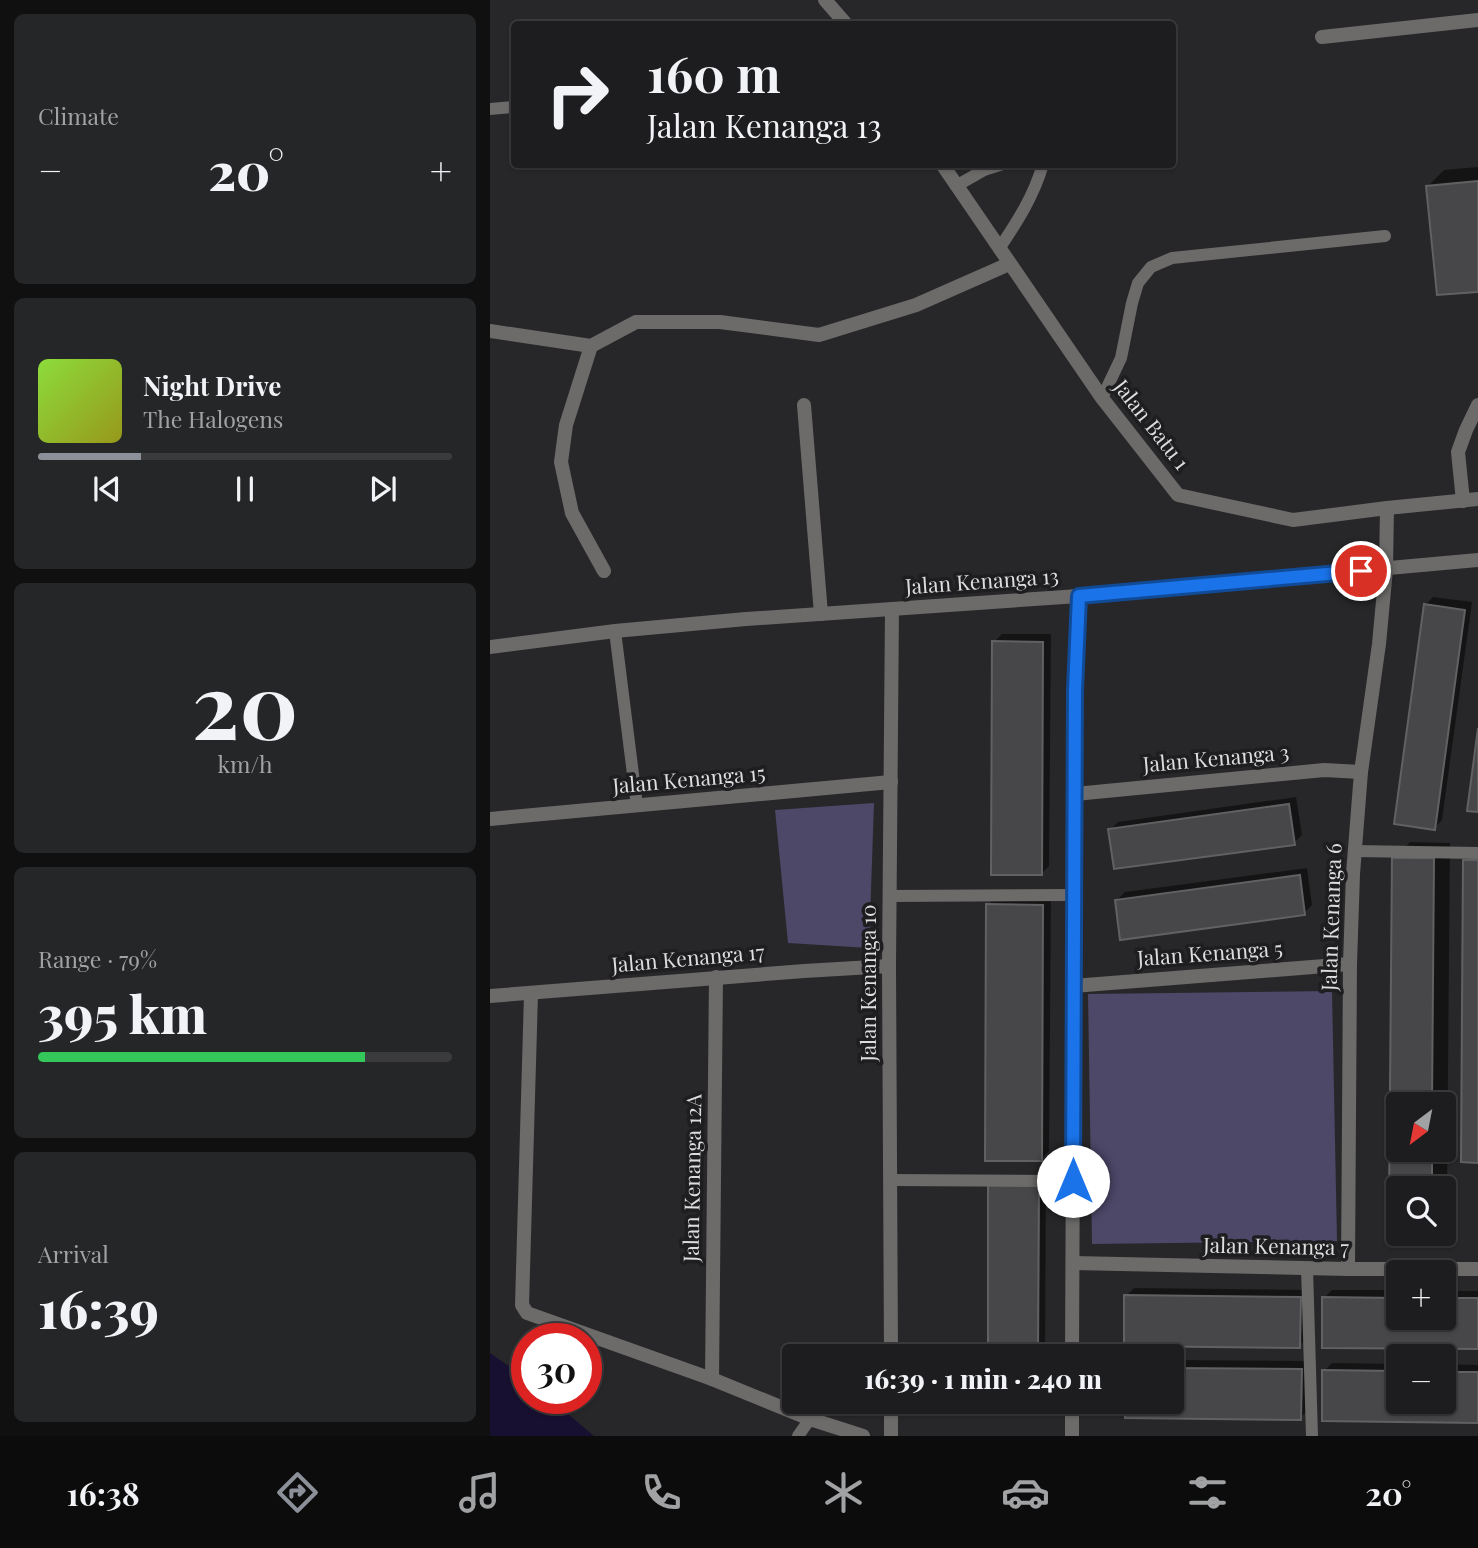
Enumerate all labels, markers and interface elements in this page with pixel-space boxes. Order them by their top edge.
text: 160 m [647,40,781,105]
icon: right [532,49,623,140]
text: Climate [38,100,119,131]
text: Jalan Kenanga 13 [647,103,882,146]
text: 20° [208,135,284,204]
text: − [38,144,63,195]
text: + [430,144,452,195]
text: Night Drive [143,368,281,403]
street label: Jalan Batu 1 [1108,372,1197,475]
text: The Halogens [143,403,283,434]
icon: previous [88,470,126,508]
icon: pause [226,470,264,508]
icon: next [364,470,402,508]
pin [1331,541,1391,601]
icon: arrive [1342,552,1380,590]
street label: Jalan Kenanga 13 [903,561,1060,599]
text: 20 [192,642,298,763]
street label: Jalan Kenanga 3 [1141,737,1290,777]
text: km/h [217,748,273,779]
street label: Jalan Kenanga 15 [610,757,766,799]
street label: Jalan Kenanga 6 [1313,842,1347,992]
street label: Jalan Kenanga 10 [853,904,881,1063]
street label: Jalan Kenanga 5 [1135,933,1284,971]
street label: Jalan Kenanga 17 [609,936,766,978]
text: Range · 79% [38,943,157,974]
text: 395 km [38,978,207,1047]
north arrow [1386,1092,1456,1162]
map controls [1386,1092,1456,1414]
street label: Jalan Kenanga 12A [676,1093,706,1263]
position arrow [1036,1144,1110,1218]
button: search [1386,1176,1456,1246]
street label: Jalan Kenanga 7 [1202,1230,1350,1260]
text: Arrival [38,1238,109,1269]
button: + [1386,1260,1456,1330]
text: 16:39 [38,1273,159,1342]
speed limit sign: 30 [511,1323,602,1414]
button: − [1386,1344,1456,1414]
text: 16:39 · 1 min · 240 m [864,1361,1102,1396]
icon: directions [273,1468,322,1517]
icon: music [455,1468,504,1517]
icon: phone [637,1468,686,1517]
icon: climate [819,1468,868,1517]
icon: car [1001,1468,1050,1517]
icon: filters [1183,1468,1232,1517]
text: 16:38 [67,1471,140,1514]
text: 20° [1365,1471,1411,1514]

